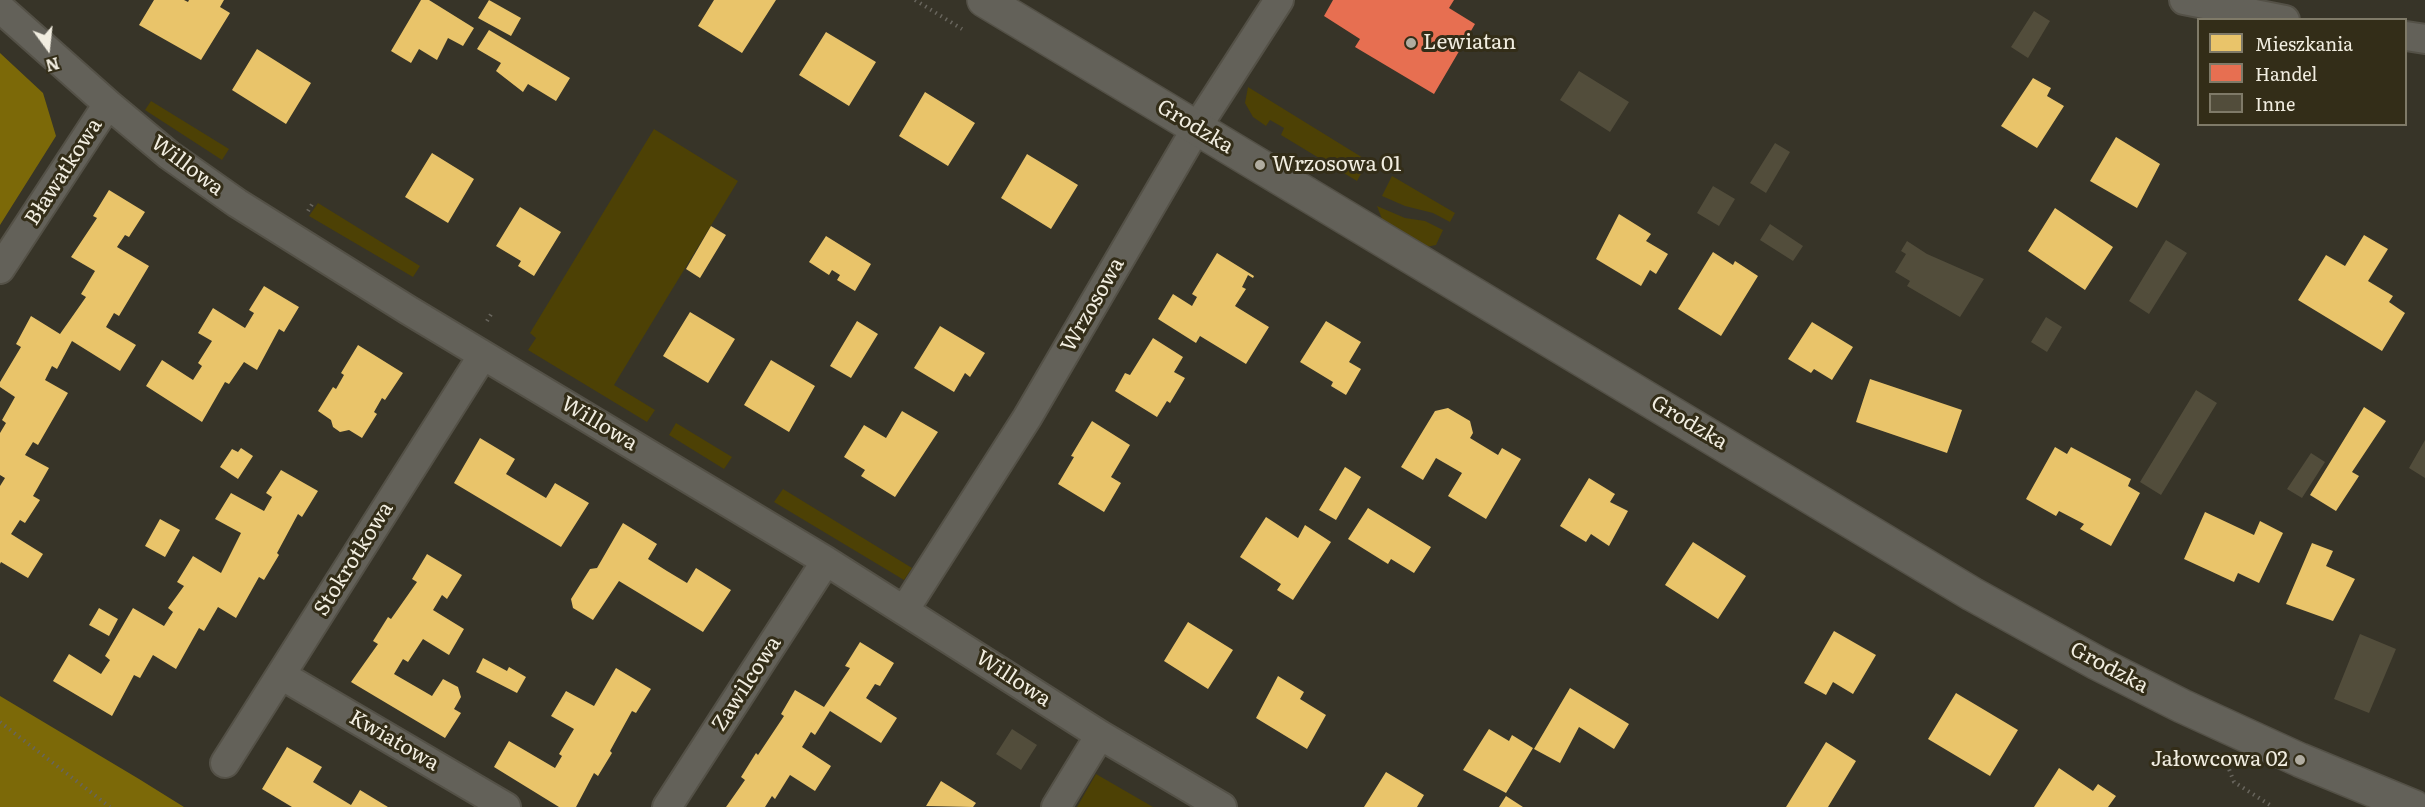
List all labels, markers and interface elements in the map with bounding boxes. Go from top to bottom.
north arrow [18,18,78,78]
legend [2197,18,2407,126]
place label: Lewiatan [1423,30,1516,56]
text: Mieszkania [2255,30,2353,57]
marker: Lewiatan [1404,36,1418,50]
text: N [43,52,62,79]
text: Handel [2255,60,2317,87]
text: Inne [2255,90,2295,117]
street label: Grodzka [1152,94,1238,160]
street label: Bławatkowa [20,114,108,230]
street label: Willowa [146,130,228,202]
place label: Wrzosowa 01 [1272,152,1402,178]
marker: Wrzosowa 01 [1253,158,1267,172]
street label: Wrzosowa [1056,253,1130,357]
street label: Grodzka [1646,390,1732,456]
street label: Willowa [556,391,642,457]
street label: Stokrotkowa [309,497,399,621]
street label: Zawilcowa [707,632,787,736]
street label: Grodzka [2066,637,2152,699]
street label: Willowa [971,645,1055,713]
street label: Kwiatowa [345,705,443,777]
place label: Jałowcowa 02 [2151,747,2288,773]
marker: Jałowcowa 02 [2293,753,2307,767]

